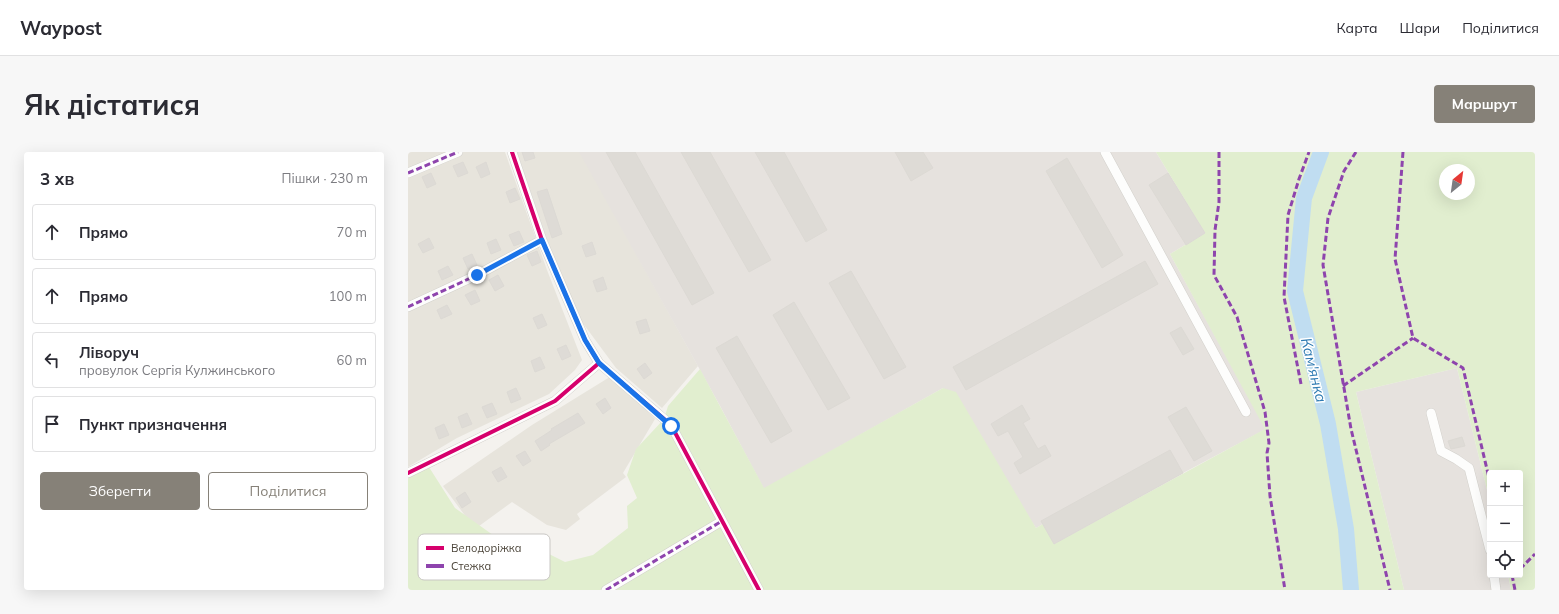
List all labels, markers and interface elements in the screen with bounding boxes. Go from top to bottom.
text: Waypost [20,16,102,40]
text: Карта [1336,19,1378,37]
text: Шари [1400,19,1440,37]
text: Поділитися [1462,19,1539,37]
button: Маршрут [1434,85,1535,123]
text: Як дістатися [24,87,200,122]
north arrow [1439,164,1475,200]
text: 3 хв [40,168,74,189]
text: Пішки · 230 m [281,170,368,186]
icon: ahead [41,221,63,243]
text: Прямо [79,223,128,242]
text: 70 m [337,224,367,240]
route end [468,266,486,284]
icon: ahead [41,285,63,307]
text: Прямо [79,287,128,306]
text: 100 m [329,288,367,304]
water label: Кам'янка [1297,336,1331,404]
text: Ліворуч [79,343,139,362]
icon: left [41,349,63,371]
text: 60 m [337,352,367,368]
text: провулок Сергія Кулжинського [79,362,275,378]
icon: arrive [41,413,63,435]
text: Пункт призначення [79,415,227,434]
route start [662,417,680,435]
map controls [1487,470,1523,578]
button: + [1487,470,1523,506]
button: Зберегти [40,472,200,510]
button: Поділитися [208,472,368,510]
button: − [1487,506,1523,542]
legend [418,534,550,580]
text: Велодоріжка [451,541,521,555]
button: locate [1487,542,1523,578]
text: Стежка [451,559,491,573]

